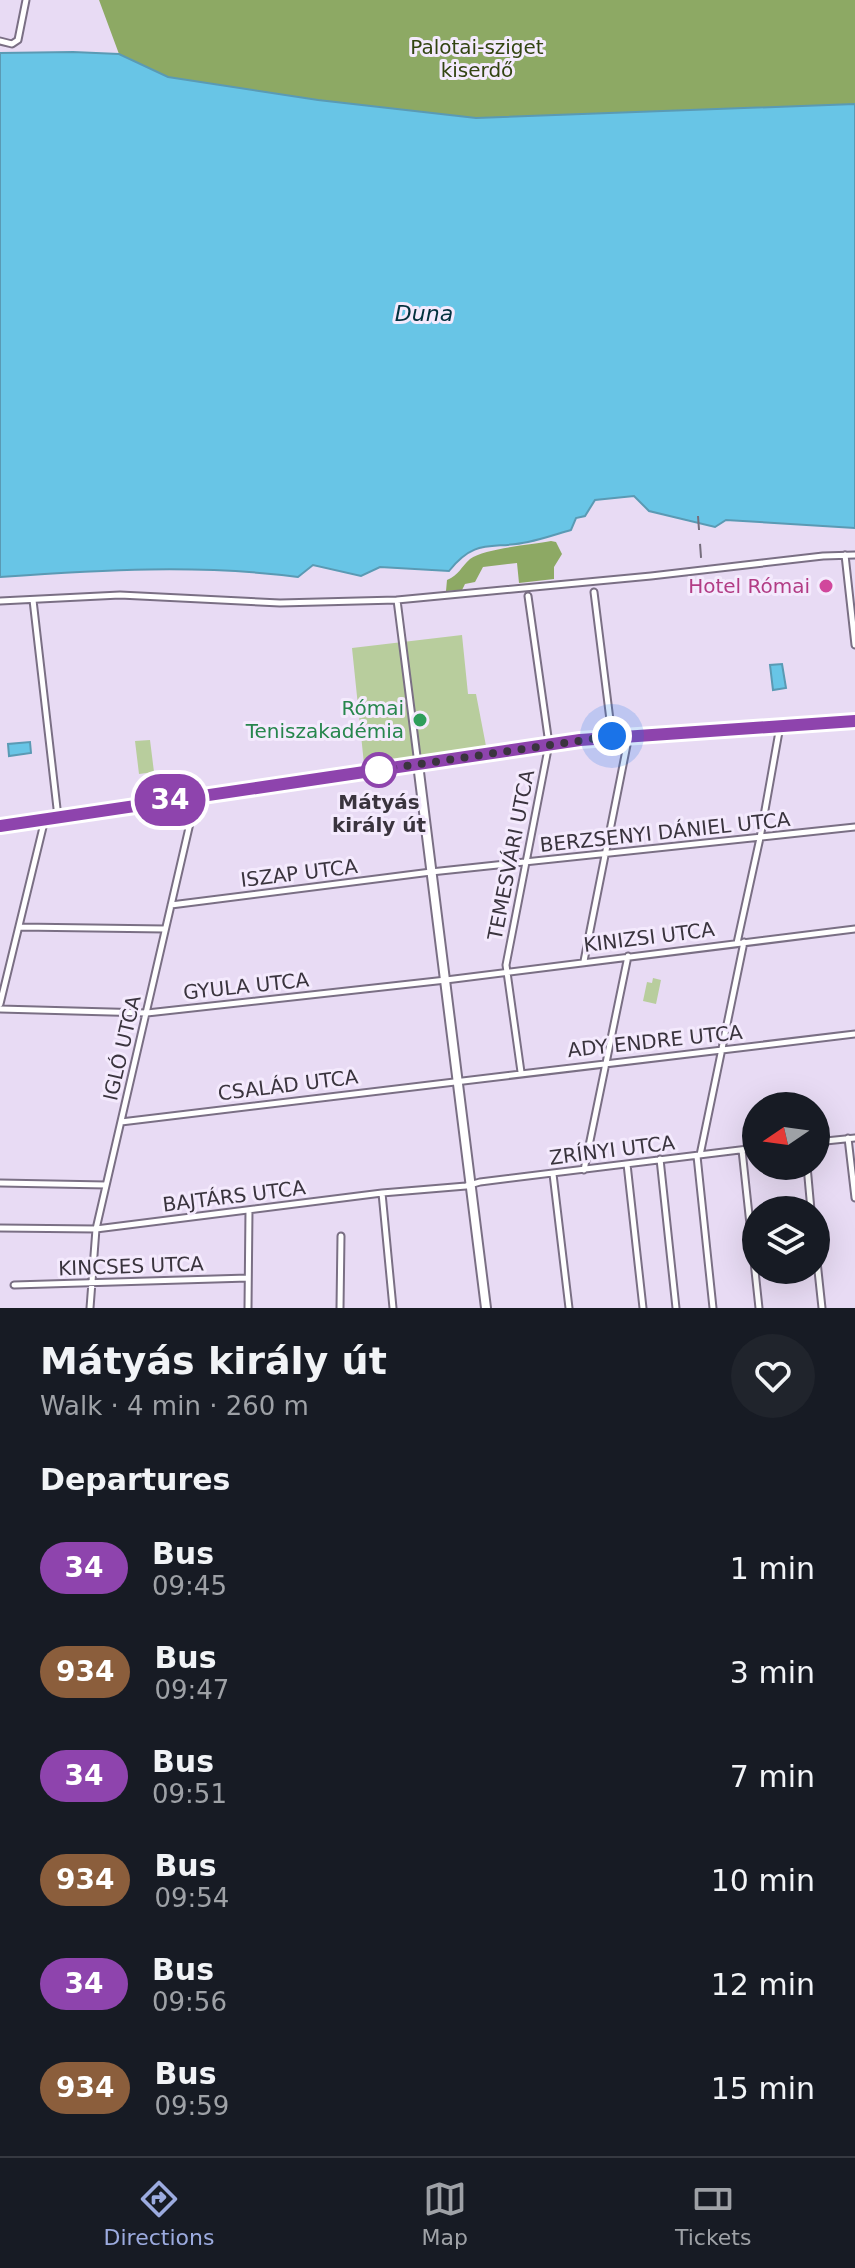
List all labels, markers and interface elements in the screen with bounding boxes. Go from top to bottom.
park label: Palotai-sziget kiserdő [410,35,544,82]
water label: Duna [395,301,453,326]
place label: Hotel Római [688,574,810,598]
marker: Hotel Római [817,577,835,595]
place label: Római Teniszakadémia [245,696,404,743]
marker: Római Teniszakadémia [411,711,429,729]
your location [592,716,632,756]
marker: Mátyás király út [362,753,396,787]
street label: TEMESVÁRI UTCA [483,767,539,943]
line badge: 34 [134,774,206,826]
text: 34 [151,783,189,816]
place label: Mátyás király út [332,790,427,837]
street label: BERZSENYI DÁNIEL UTCA [539,807,792,857]
street label: ISZAP UTCA [239,854,359,892]
street label: KINIZSI UTCA [582,917,716,957]
street label: GYULA UTCA [182,967,310,1005]
street label: IGLÓ UTCA [98,993,146,1103]
street label: ADY ENDRE UTCA [566,1020,744,1062]
street label: CSALÁD UTCA [217,1064,360,1106]
north arrow [742,1092,830,1180]
map controls [742,1092,830,1284]
street label: ZRÍNYI UTCA [548,1130,676,1170]
street label: BAJTÁRS UTCA [161,1175,307,1217]
button: layers [742,1196,830,1284]
street label: KINCSES UTCA [58,1251,205,1281]
button: heart [731,1334,815,1418]
text: Mátyás király út [40,1339,387,1383]
text: Walk · 4 min · 260 m [40,1391,309,1421]
text: Departures [40,1462,230,1497]
text: Bus [152,1536,214,1571]
text: 34 [65,1551,103,1584]
text: 1 min [730,1551,815,1586]
text: 09:45 [152,1571,227,1601]
text: Bus [154,1640,217,1675]
text: 934 [56,1655,114,1688]
text: 3 min [730,1655,815,1690]
text: 09:47 [154,1675,229,1705]
text: Bus [152,1744,214,1779]
text: 34 [65,1759,103,1792]
text: 7 min [730,1759,815,1794]
text: 09:51 [152,1779,227,1809]
text: Bus [154,1848,217,1883]
text: 934 [56,1863,114,1896]
text: 10 min [711,1863,815,1898]
text: 09:54 [154,1883,229,1913]
text: Bus [152,1952,214,1987]
text: 34 [65,1967,103,2000]
text: 12 min [711,1967,815,2002]
text: 09:56 [152,1987,227,2017]
text: Bus [154,2056,217,2091]
text: 934 [56,2071,114,2104]
text: 15 min [711,2071,815,2106]
text: 09:59 [154,2091,229,2121]
tab: Directions [104,2177,214,2250]
tab: Map [421,2177,468,2250]
tab: Tickets [675,2177,751,2250]

